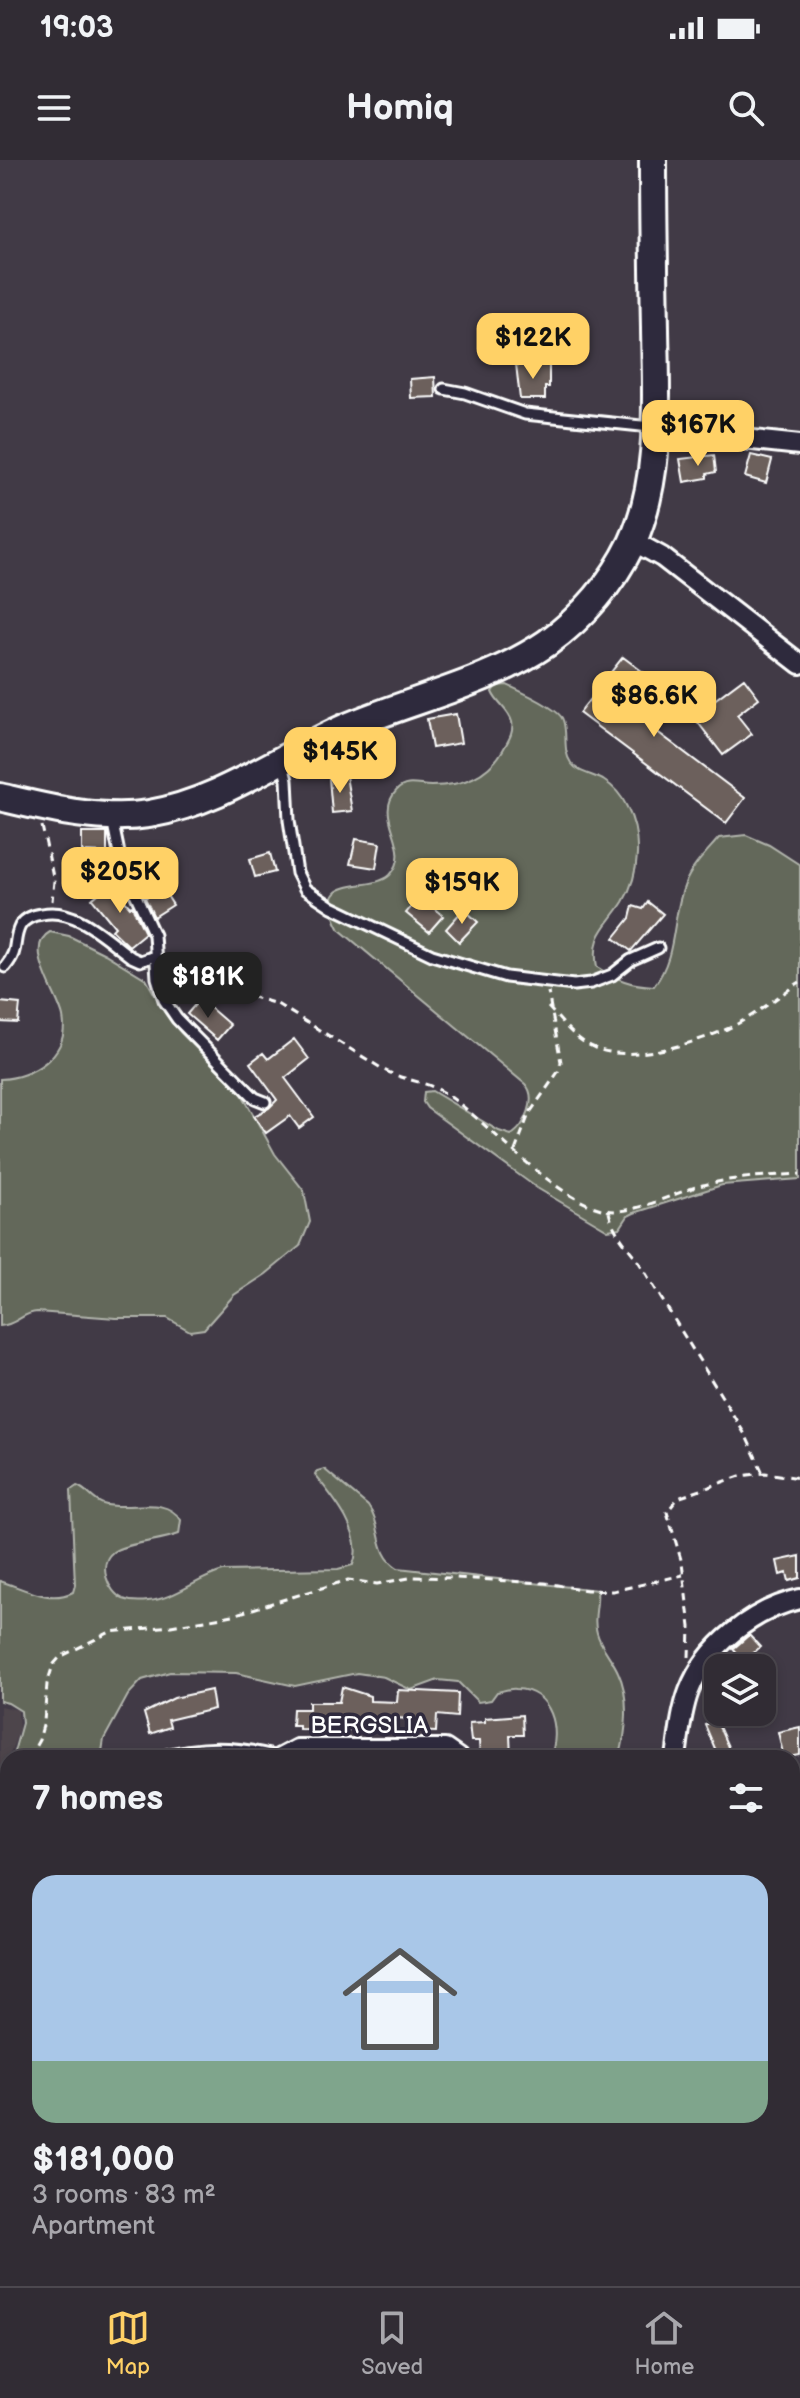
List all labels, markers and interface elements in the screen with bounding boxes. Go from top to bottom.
text: 19:03 [40,10,114,46]
icon: menu [32,86,76,130]
icon: search [724,86,768,130]
text: Homiq [346,87,454,130]
pin: $122K [477,313,589,381]
text: $122K [495,323,571,354]
pin: $167K [642,400,754,468]
text: $167K [660,410,736,441]
pin: $86.6K [589,671,719,739]
text: $86.6K [610,681,698,712]
pin: $145K [284,727,396,795]
text: $145K [302,737,378,768]
pin: $205K [64,847,176,915]
text: $205K [79,857,161,888]
pin: $159K [406,858,518,926]
text: $159K [424,868,500,899]
pin: $181K [152,952,264,1020]
text: $181K [172,962,244,993]
map controls [704,1654,776,1726]
button: layers [704,1654,776,1726]
street label: BERGSLIA [310,1711,428,1740]
icon: filters [724,1776,768,1820]
text: 7 homes [32,1778,163,1819]
icon: home [328,1927,472,2071]
text: $181,000 [32,2139,175,2180]
text: 3 rooms · 83 m² [32,2180,216,2211]
text: Apartment [32,2211,155,2242]
tab: Map [106,2306,150,2381]
tab: Saved [361,2306,423,2381]
tab: Home [634,2306,694,2381]

